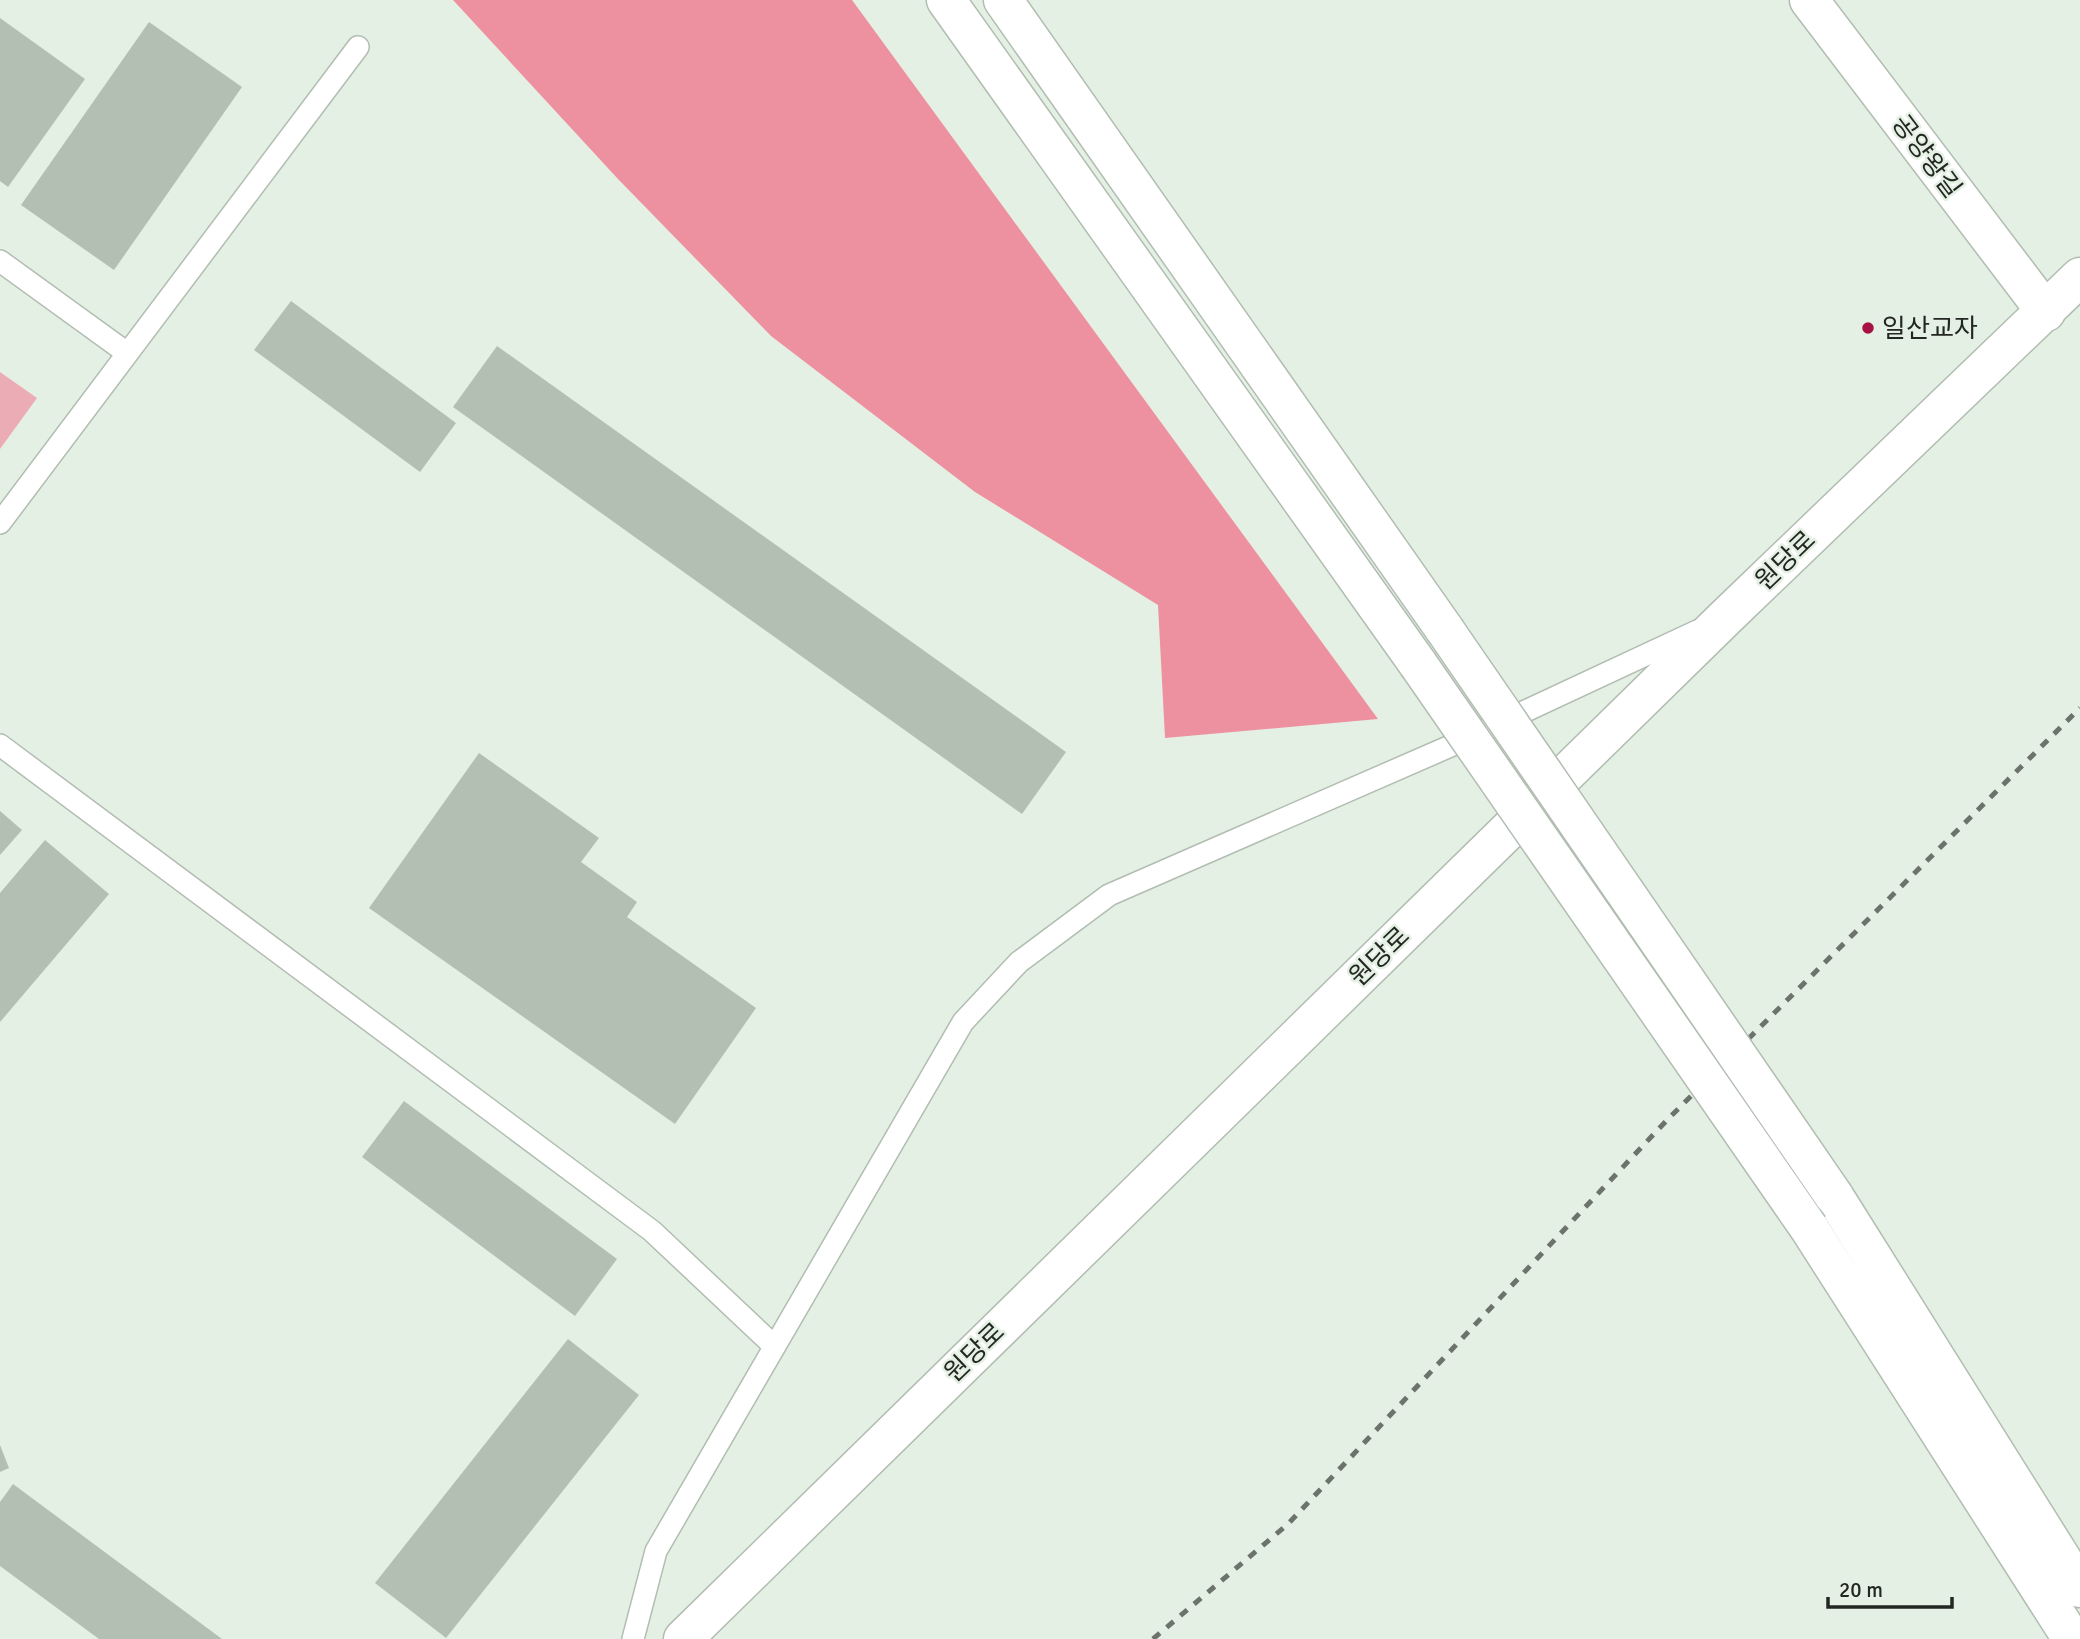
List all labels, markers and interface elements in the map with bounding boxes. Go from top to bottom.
street label: 공양왕길 [1885,109,1968,204]
place label: 일산교자 [1882,313,1978,345]
marker: 일산교자 [1860,320,1876,336]
street label: 원당로 [1749,524,1823,597]
street label: 원당로 [1343,920,1417,993]
street label: 원당로 [938,1316,1012,1389]
scale bar [1828,1566,1952,1610]
text: 20 m [1839,1577,1883,1603]

